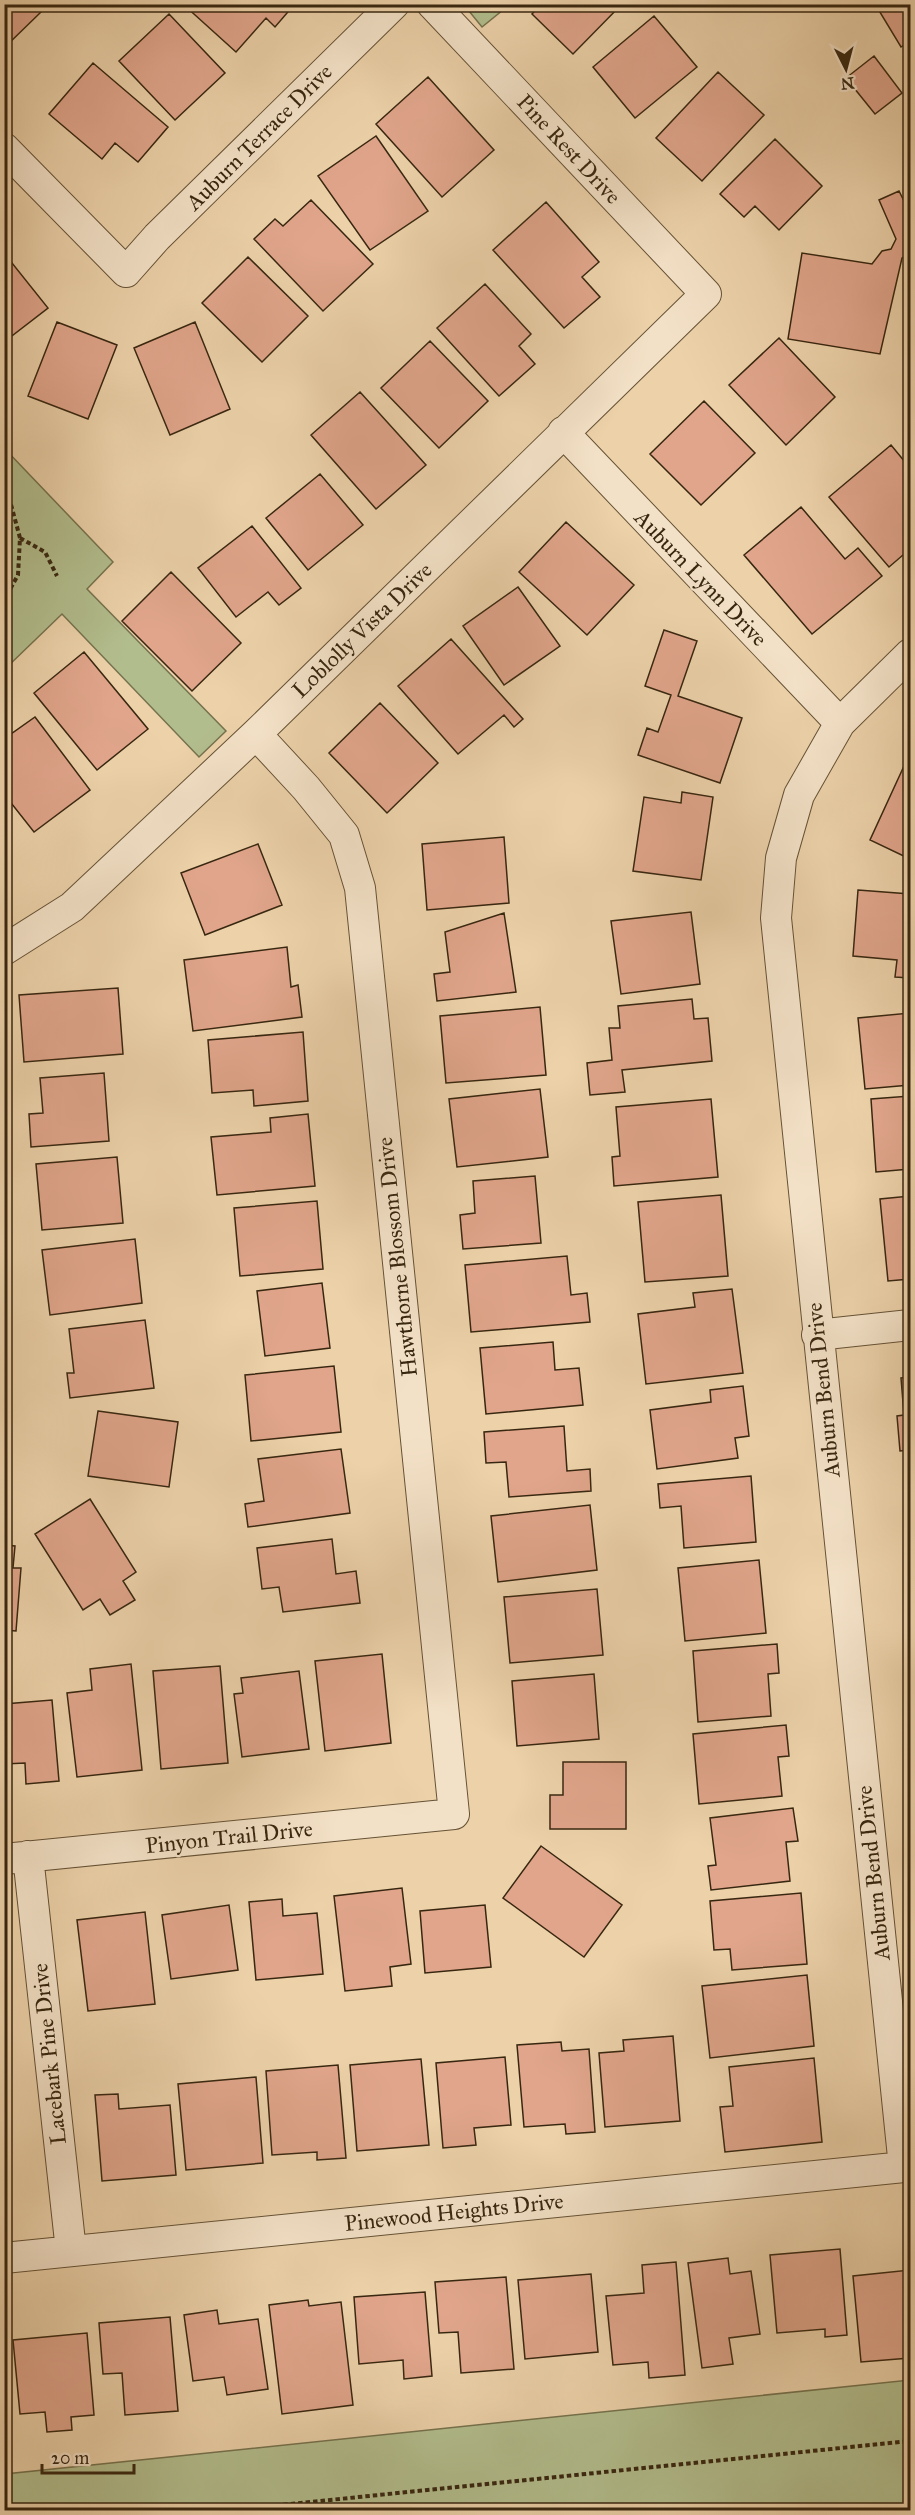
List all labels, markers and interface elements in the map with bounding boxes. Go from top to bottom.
north arrow [816,39,876,99]
street label: Auburn Terrace Drive [180,58,338,216]
text: N [839,73,855,94]
street label: Pine Rest Drive [511,88,627,210]
street label: Auburn Lynn Drive [628,503,773,652]
street label: Loblolly Vista Drive [287,556,437,704]
street label: Hawthorne Blossom Drive [371,1136,423,1378]
street label: Auburn Bend Drive [800,1301,846,1480]
street label: Auburn Bend Drive [850,1784,896,1963]
street label: Pinyon Trail Drive [144,1815,314,1859]
street label: Lacebark Pine Drive [26,1962,72,2146]
street label: Pinewood Heights Drive [343,2187,565,2237]
scale bar [42,2437,134,2475]
text: 20 m [51,2447,89,2469]

